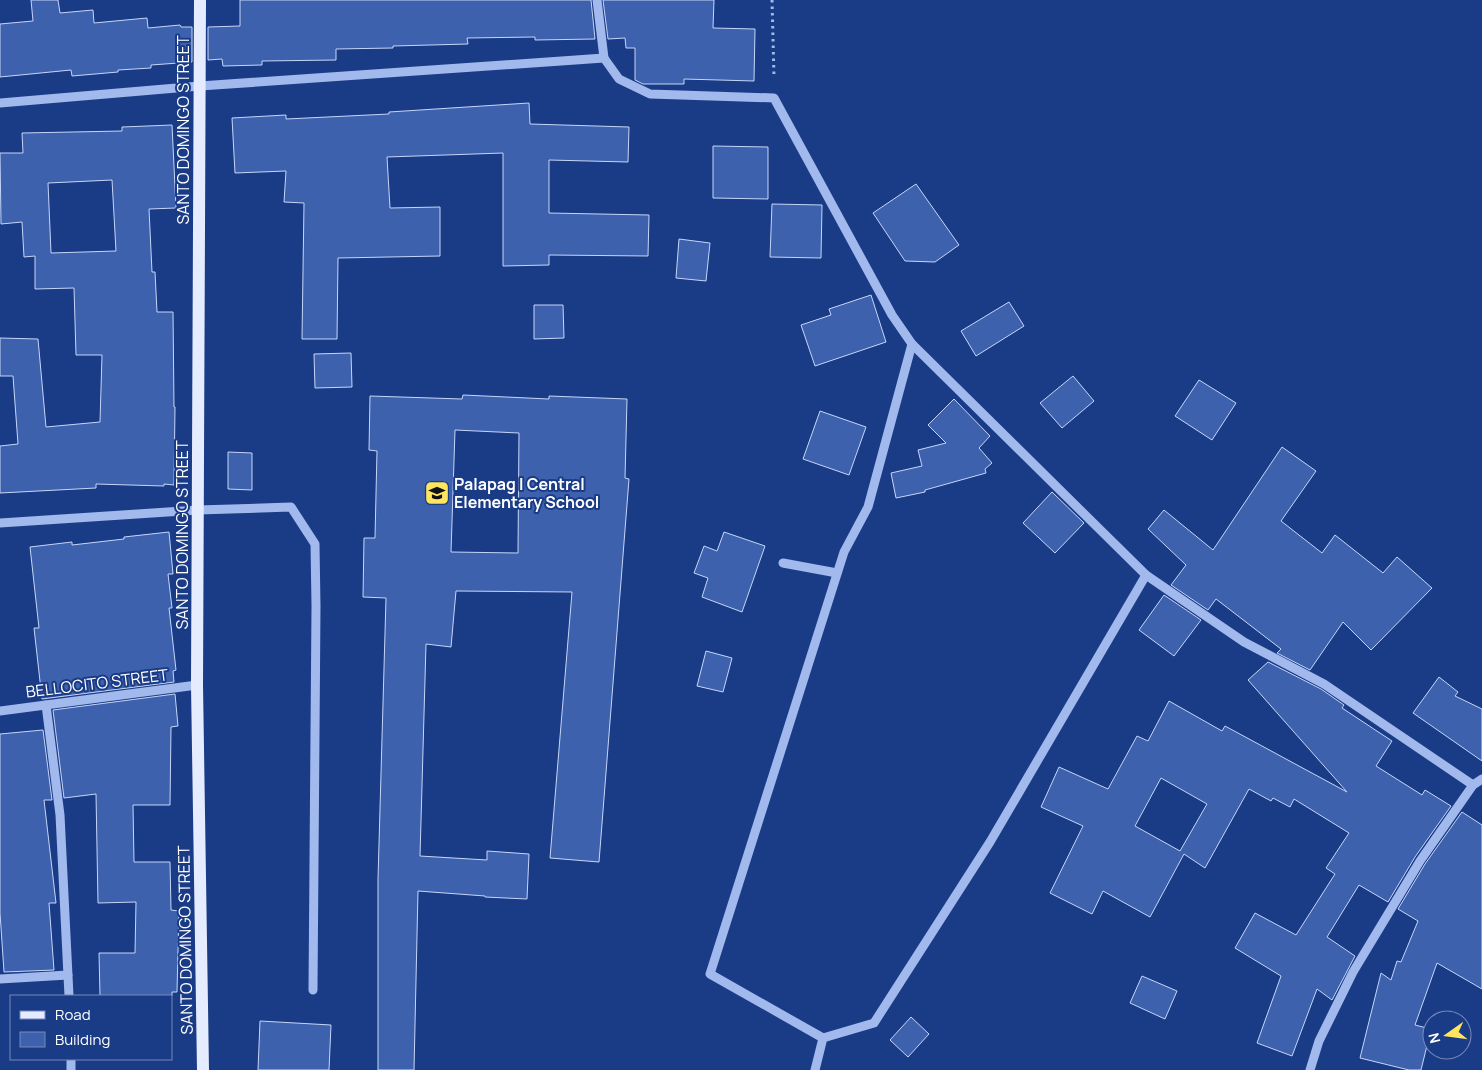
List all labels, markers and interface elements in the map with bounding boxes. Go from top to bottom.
street label: SANTO DOMINGO STREET [172,35,194,225]
street label: SANTO DOMINGO STREET [171,440,193,630]
place label: Palapag I Central Elementary School [454,473,599,513]
school or university icon: Palapag I Central Elementary School [424,480,450,506]
street label: BELLOCITO STREET [25,663,170,703]
street label: SANTO DOMINGO STREET [172,845,198,1035]
legend [10,995,172,1060]
text: Road [55,1004,91,1025]
north arrow [1422,1010,1472,1060]
text: Building [55,1029,110,1050]
text: N [1423,1031,1444,1045]

